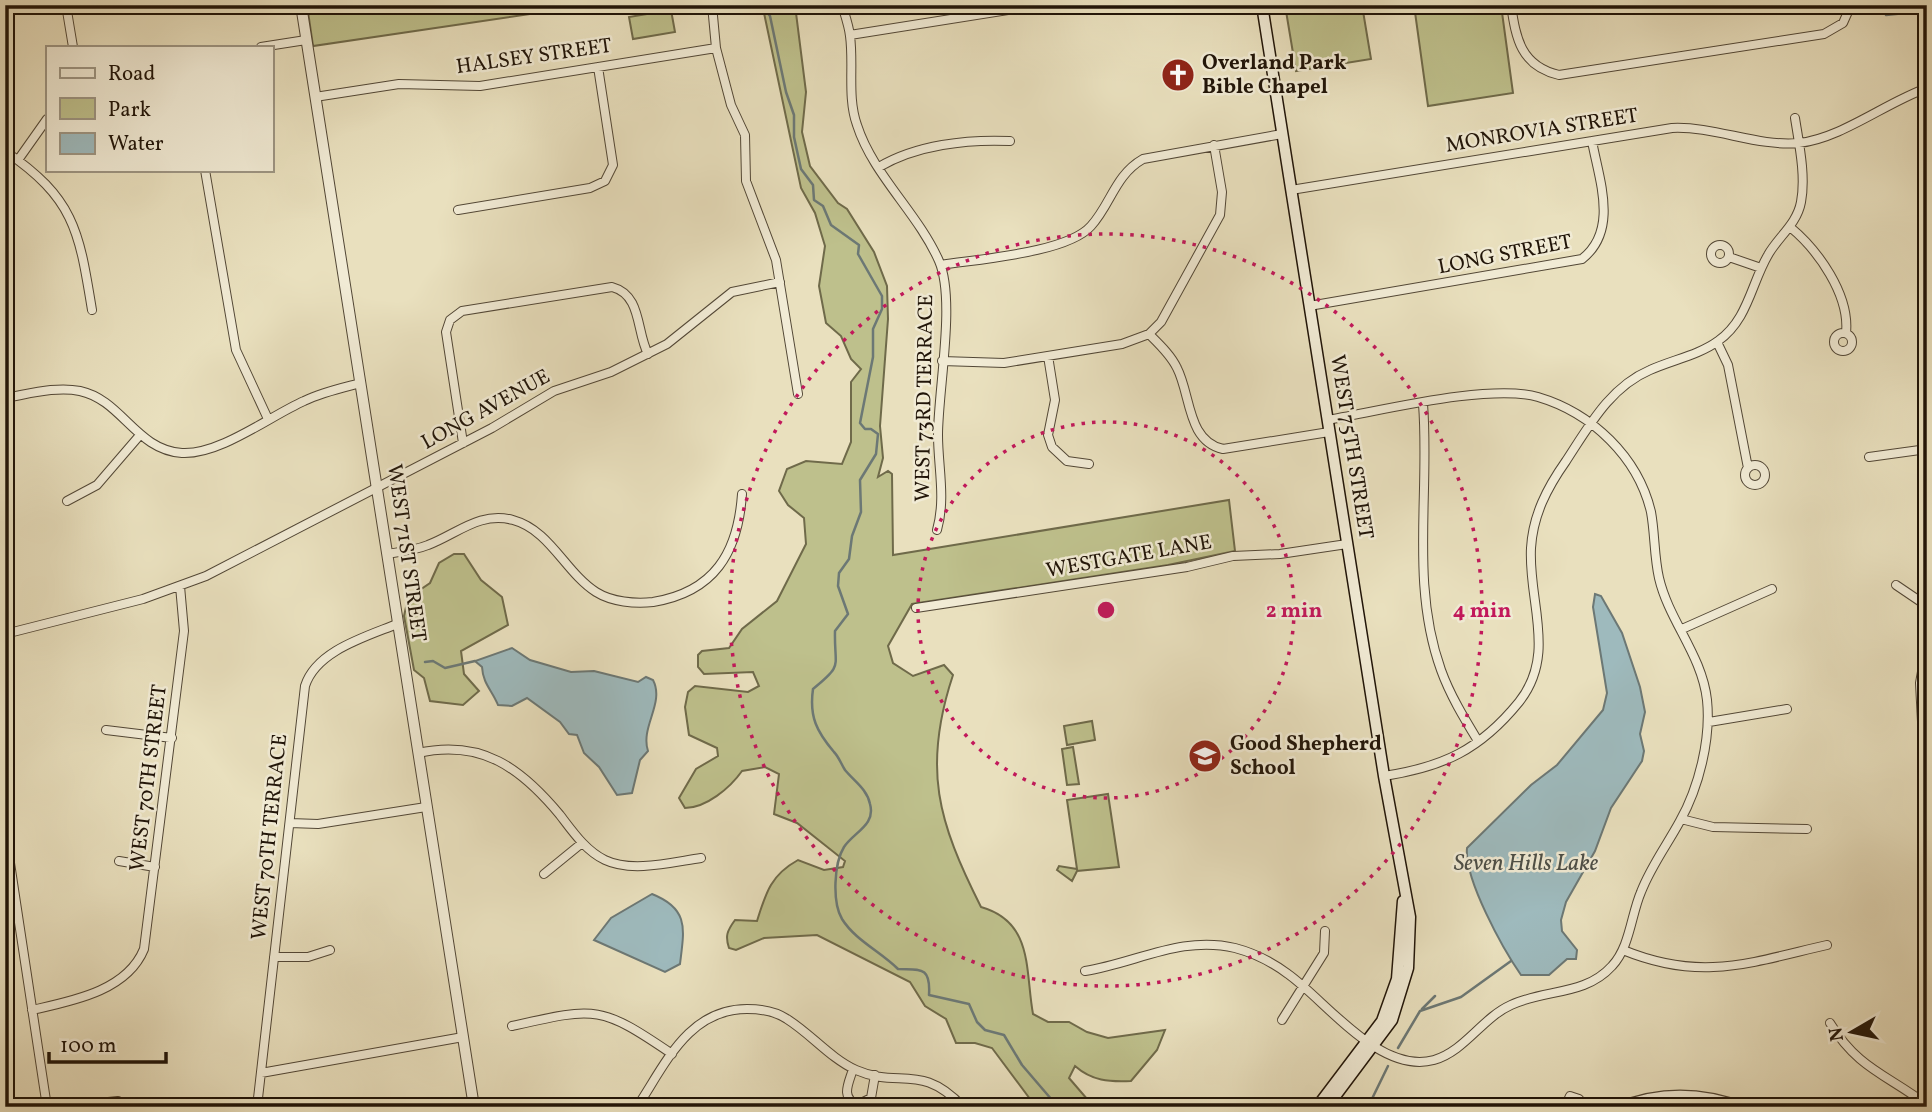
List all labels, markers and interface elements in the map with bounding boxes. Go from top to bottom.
street label: HALSEY STREET [454,32,614,82]
legend [46,46,273,172]
place label: Overland Park Bible Chapel [1202,49,1347,102]
church icon: Overland Park Bible Chapel [1159,56,1197,94]
text: Road [108,60,155,89]
text: Park [108,96,151,125]
street label: MONROVIA STREET [1444,101,1640,161]
text: Water [108,130,164,159]
street label: LONG STREET [1435,228,1575,282]
street label: WEST 73RD TERRACE [909,294,941,502]
street label: WEST 75TH STREET [1322,353,1380,541]
street label: LONG AVENUE [416,363,556,457]
street label: WEST 71ST STREET [379,462,433,644]
street label: WESTGATE LANE [1044,528,1214,586]
text: 2 min [1266,597,1322,626]
text: 4 min [1453,597,1511,626]
centre of rings [1094,598,1118,622]
street label: WEST 70TH STREET [123,683,175,873]
place label: Good Shepherd School [1230,730,1382,783]
street label: WEST 70TH TERRACE [245,732,295,942]
school or university icon: Good Shepherd School [1186,737,1224,775]
water label: Seven Hills Lake [1454,848,1599,880]
north arrow [1816,996,1886,1066]
scale bar [49,1021,166,1065]
text: N [1823,1025,1851,1043]
text: 100 m [60,1032,117,1061]

